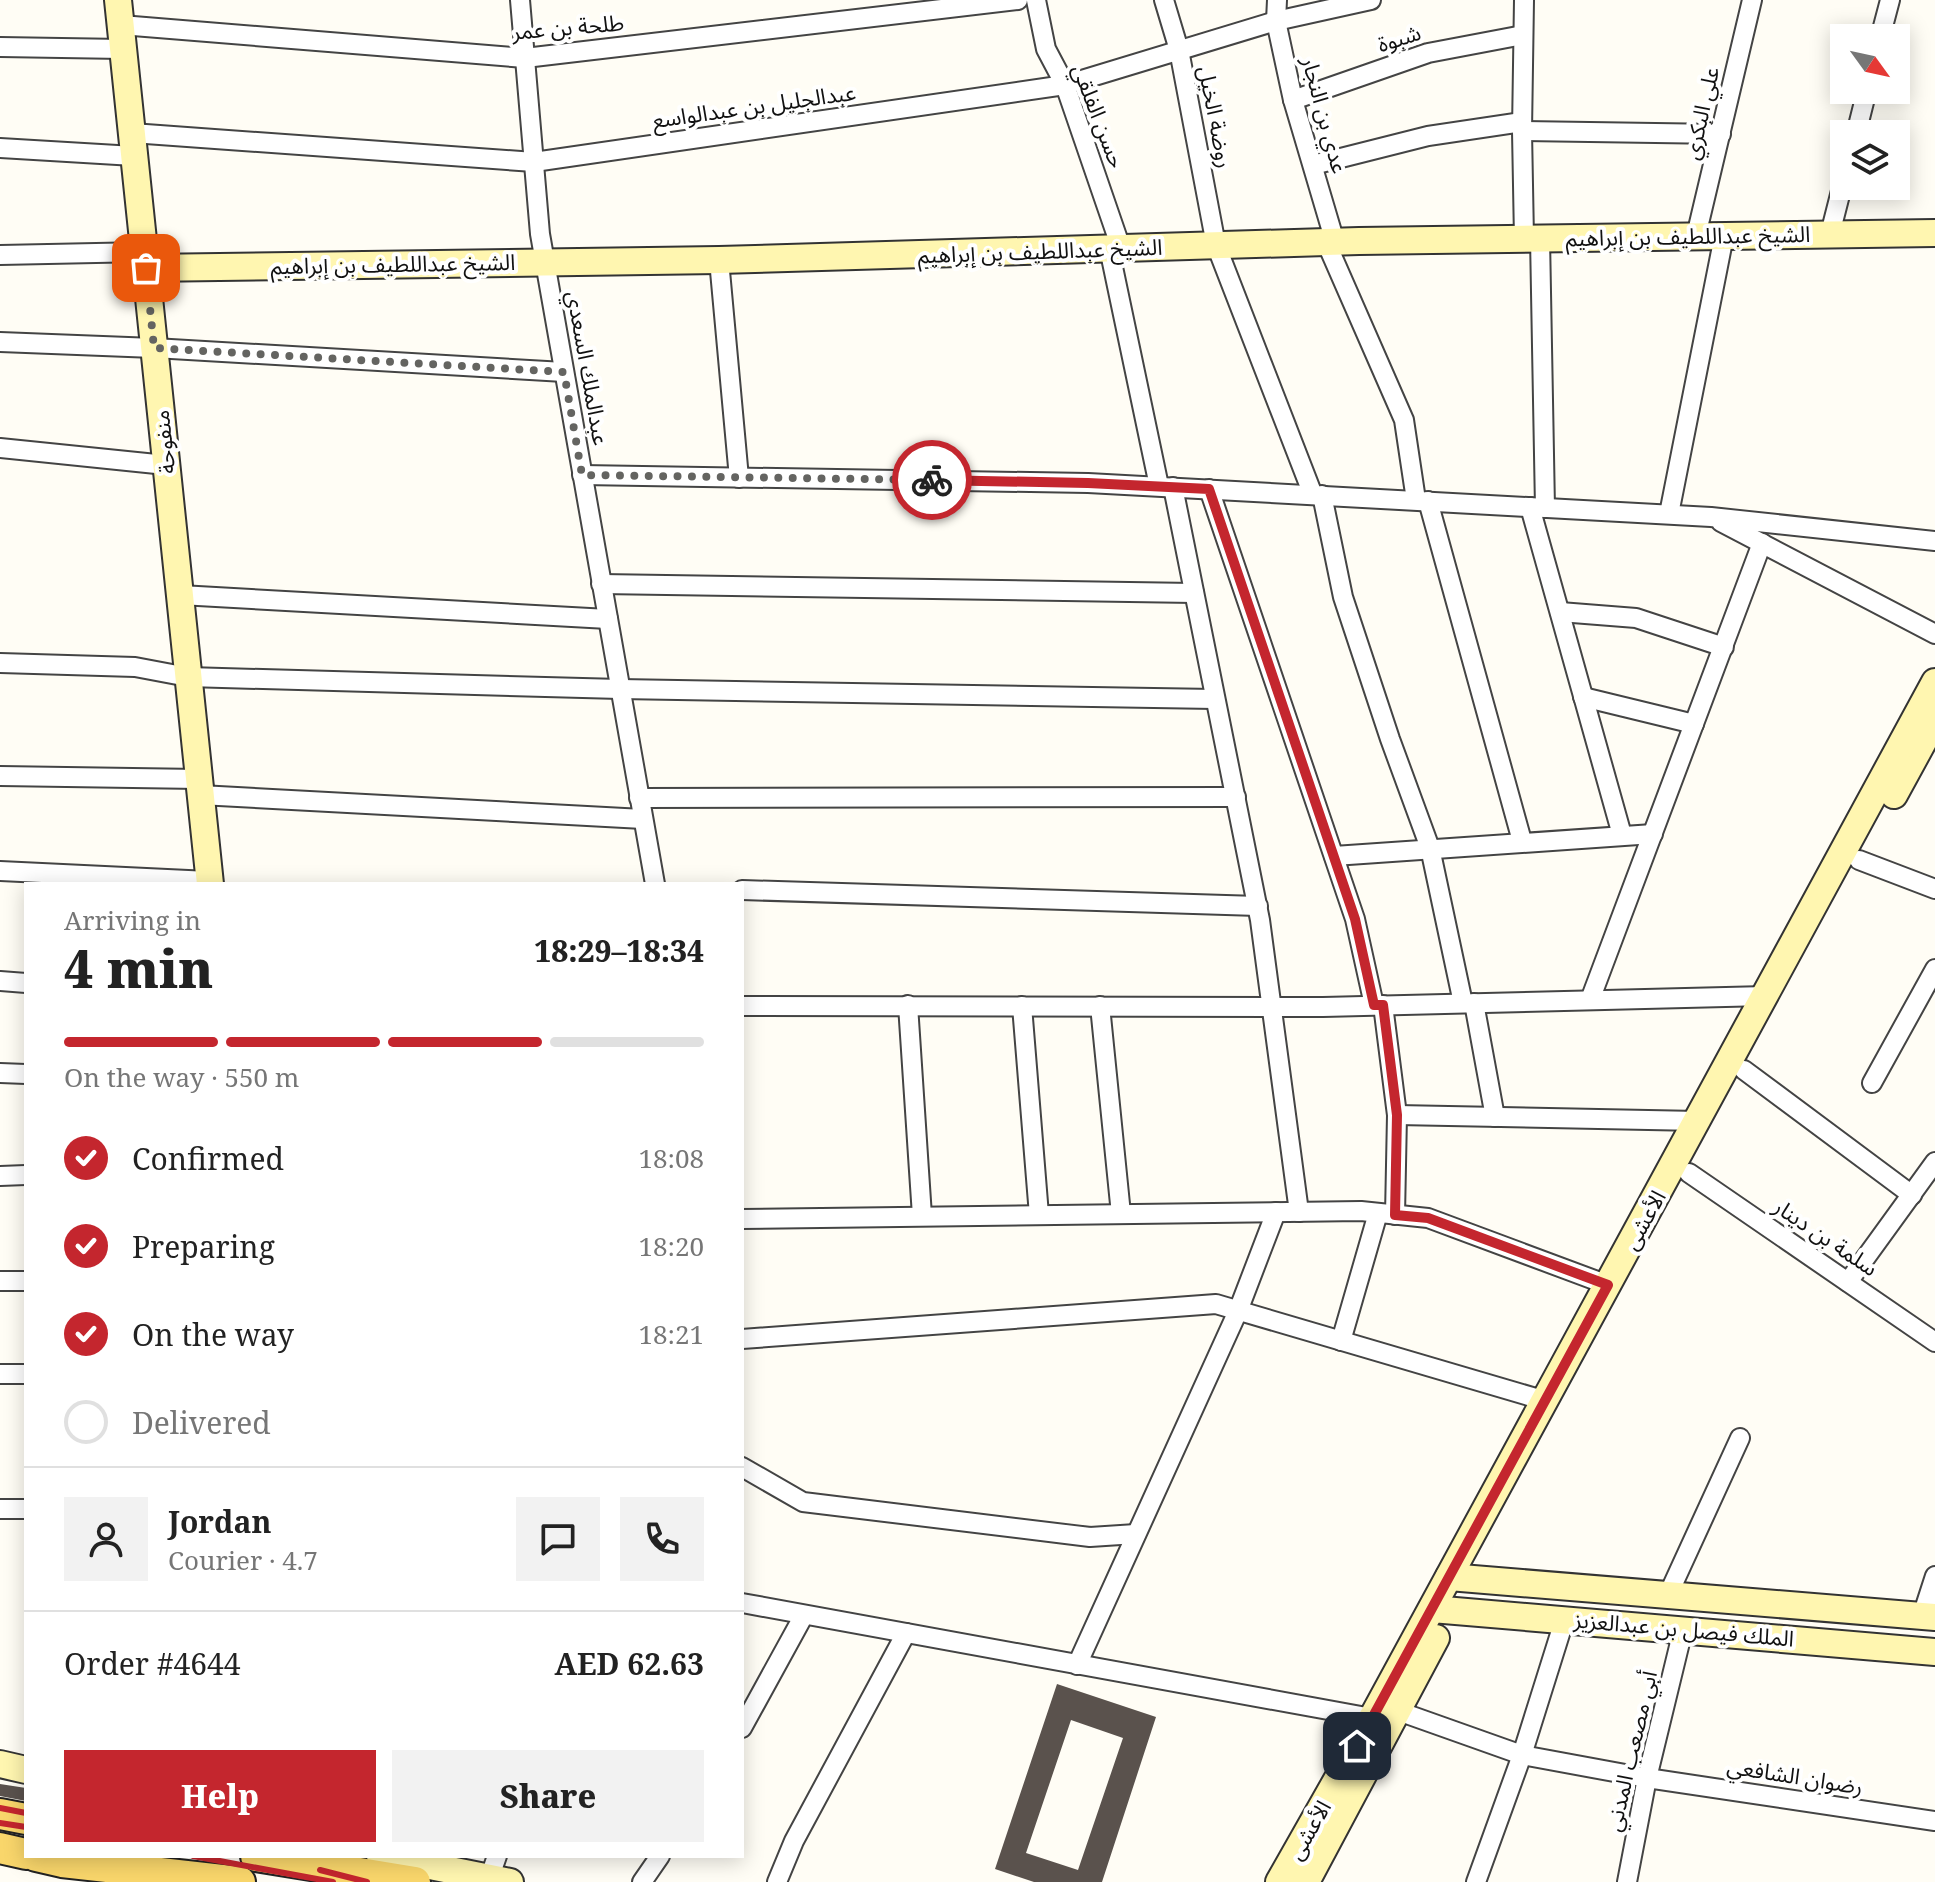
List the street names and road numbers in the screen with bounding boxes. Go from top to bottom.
street label: طلحة بن عمر [510,6,625,46]
street label: شبوة [1373,16,1424,58]
street label: عدي بن النجار [1293,52,1356,177]
street label: حسن الفلقي [1064,59,1133,173]
street label: روضة الخيل [1192,63,1242,170]
street label: علي البكري [1675,63,1728,163]
street label: عبدالجليل بن عبدالواسع [650,76,858,137]
street label: الشيخ عبداللطيف بن إبراهيم [1565,218,1811,255]
street label: الشيخ عبداللطيف بن إبراهيم [917,231,1163,272]
street label: الشيخ عبداللطيف بن إبراهيم [270,246,516,283]
street label: عبدالملك السعدي [558,288,617,448]
street label: منفوحة [145,409,181,476]
street label: الأعشى [1614,1184,1672,1255]
street label: سلمة بن دينار [1768,1190,1885,1282]
street label: الملك فيصل بن عبدالعزيز [1572,1603,1795,1653]
street label: أبي مصعب المدني [1597,1667,1666,1835]
street label: رضوان الشافعي [1725,1749,1865,1804]
street label: الأعشى [1279,1794,1337,1865]

